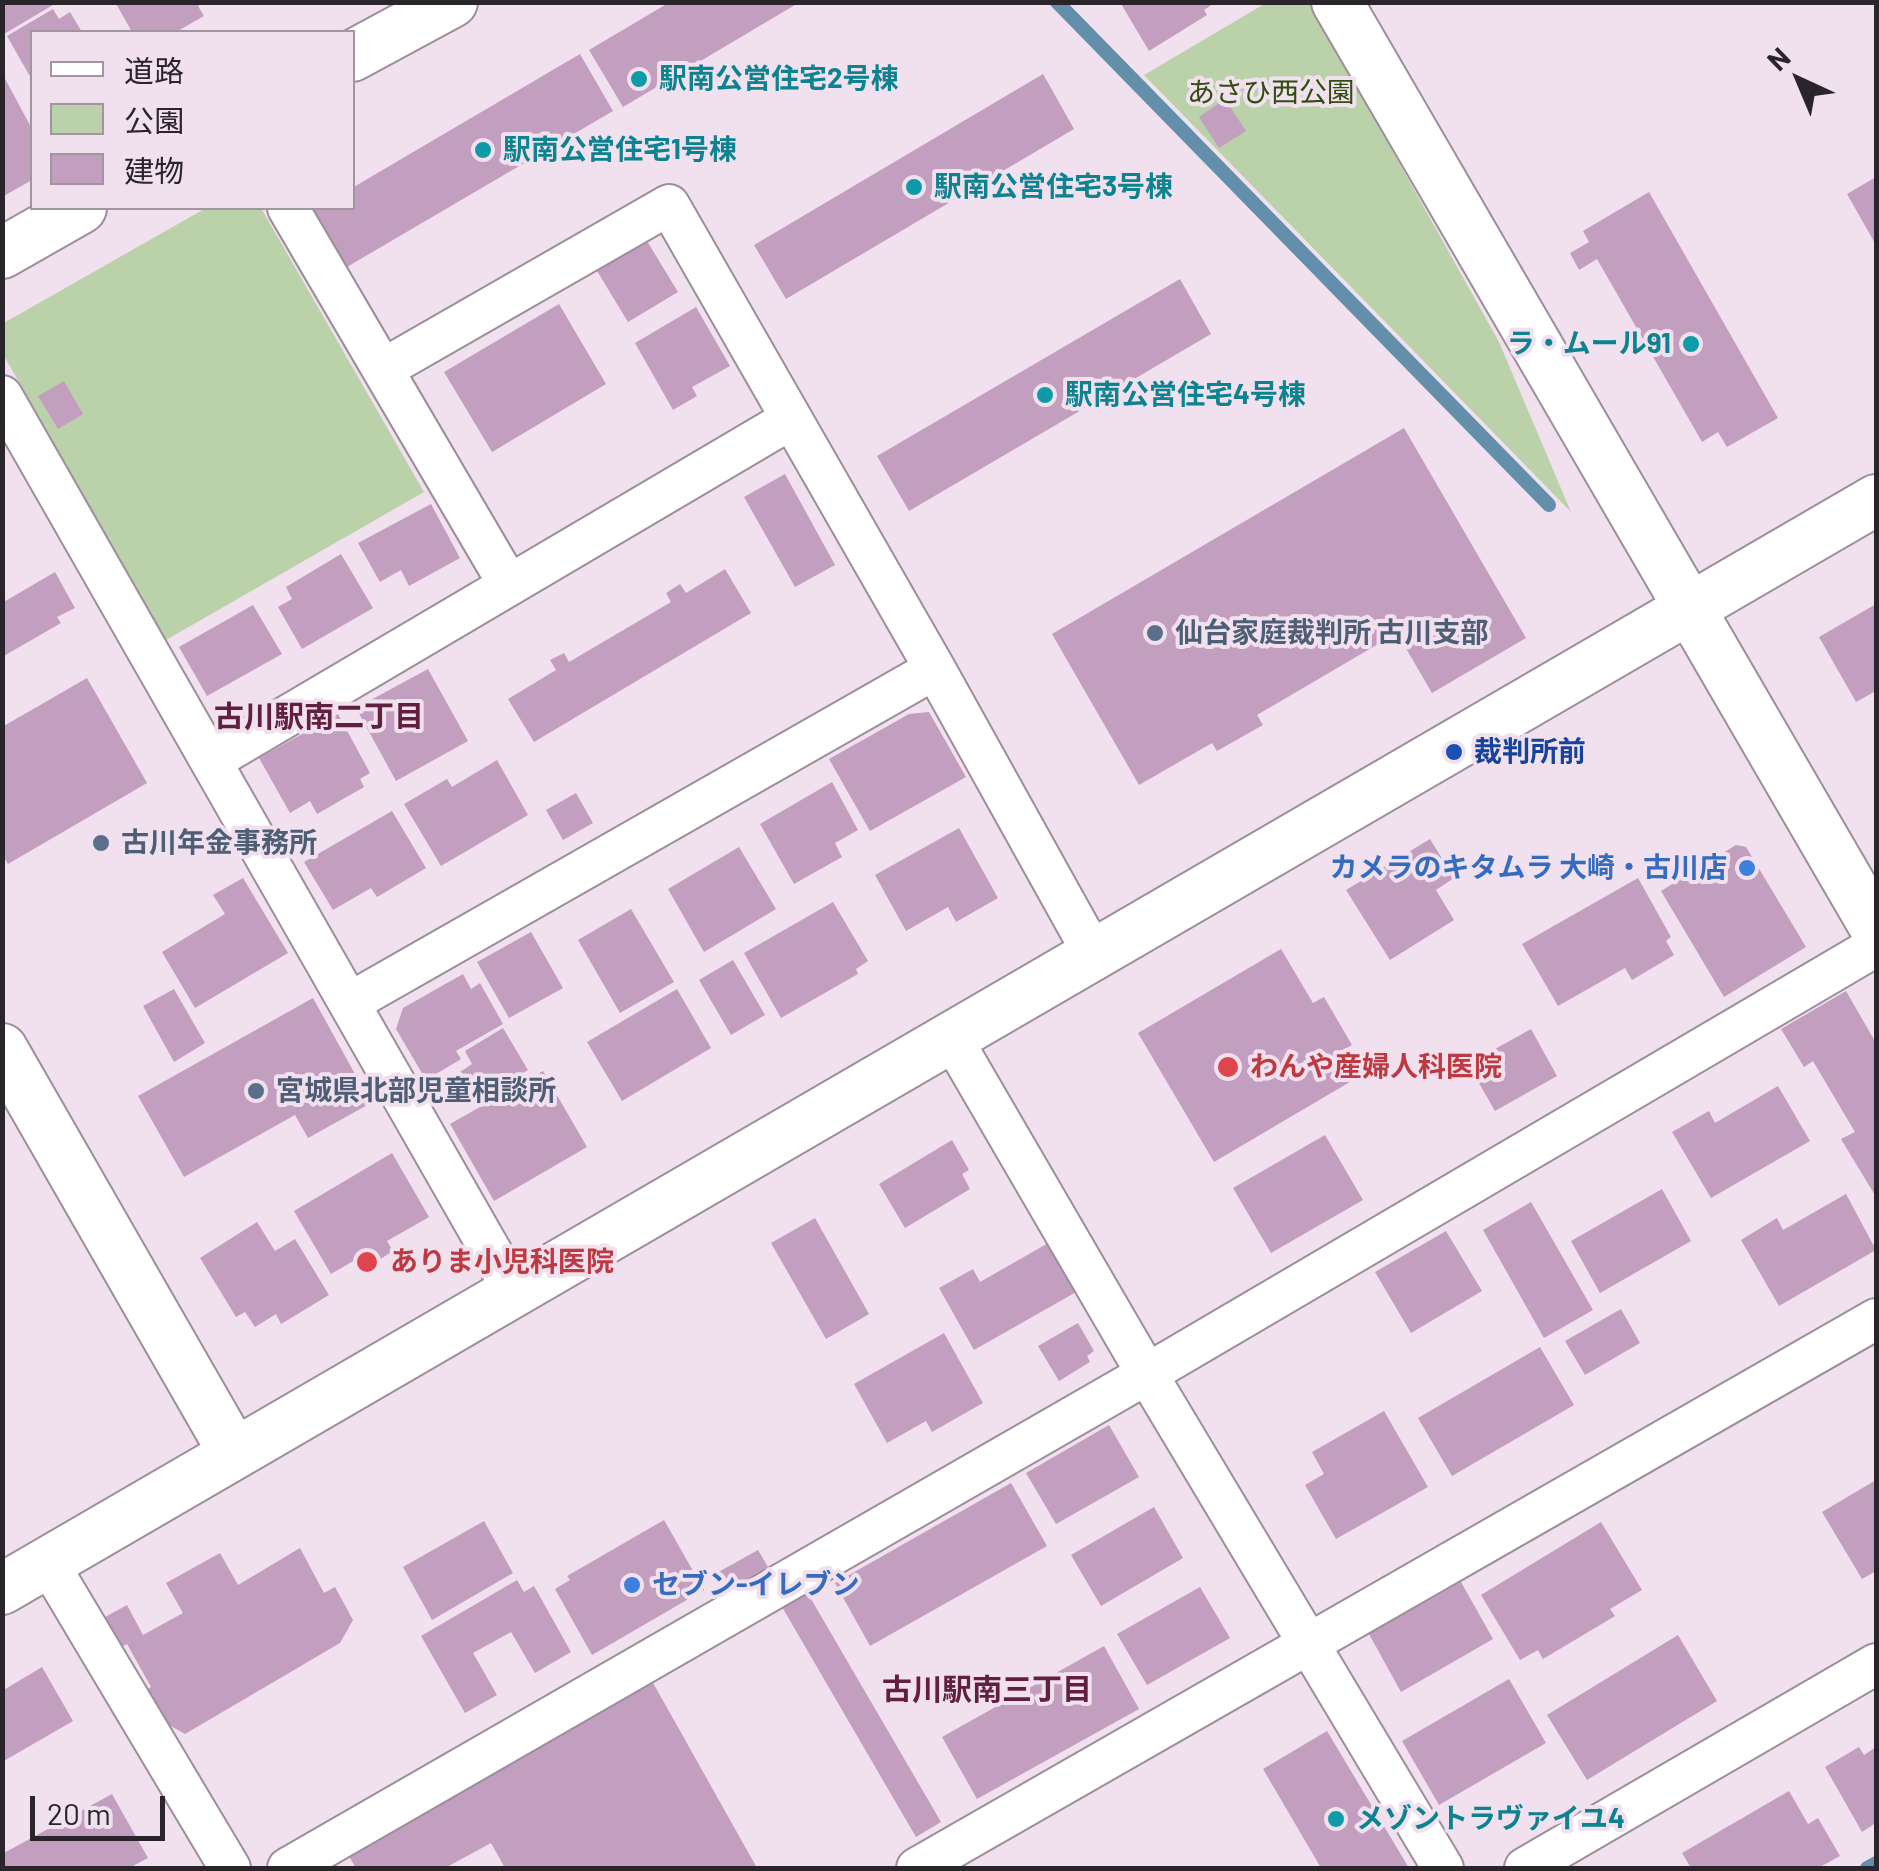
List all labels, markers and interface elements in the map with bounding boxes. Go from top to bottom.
legend [30,30,355,210]
north arrow [1749,30,1849,130]
text: N [1760,40,1797,77]
text: 道路 [124,52,184,88]
place label: 駅南公営住宅2号棟 [659,62,899,96]
marker: 駅南公営住宅2号棟 [628,68,650,90]
park label: あさひ西公園 [1187,76,1355,110]
text: 公園 [124,102,184,138]
place label: 駅南公営住宅1号棟 [503,133,737,167]
marker: 駅南公営住宅1号棟 [472,139,494,161]
text: 建物 [124,152,184,188]
place label: 駅南公営住宅3号棟 [934,170,1173,204]
marker: 駅南公営住宅3号棟 [903,176,925,198]
place label: ラ・ムール91 [1507,327,1671,361]
marker: ラ・ムール91 [1680,333,1702,355]
place label: 駅南公営住宅4号棟 [1065,378,1306,412]
marker: 駅南公営住宅4号棟 [1034,384,1056,406]
place label: 仙台家庭裁判所 古川支部 [1175,616,1489,650]
marker: 仙台家庭裁判所 古川支部 [1144,622,1166,644]
district label: 古川駅南二丁目 [214,699,424,735]
place label: 裁判所前 [1474,735,1586,769]
marker: 裁判所前 [1443,741,1465,763]
place label: 古川年金事務所 [121,826,317,860]
marker: 古川年金事務所 [90,832,112,854]
place label: カメラのキタムラ 大崎・古川店 [1329,851,1727,885]
marker: カメラのキタムラ 大崎・古川店 [1736,857,1758,879]
place label: わんや産婦人科医院 [1250,1050,1502,1084]
marker: わんや産婦人科医院 [1215,1054,1241,1080]
place label: 宮城県北部児童相談所 [276,1074,556,1108]
marker: 宮城県北部児童相談所 [245,1080,267,1102]
place label: ありま小児科医院 [390,1245,614,1279]
marker: ありま小児科医院 [354,1249,380,1275]
place label: セブン-イレブン [652,1568,859,1602]
marker: セブン-イレブン [621,1574,643,1596]
district label: 古川駅南三丁目 [882,1672,1092,1708]
scale bar [35,1776,170,1838]
text: 20 m [47,1795,111,1831]
place label: メゾントラヴァイユ4 [1356,1802,1625,1836]
marker: メゾントラヴァイユ4 [1325,1808,1347,1830]

